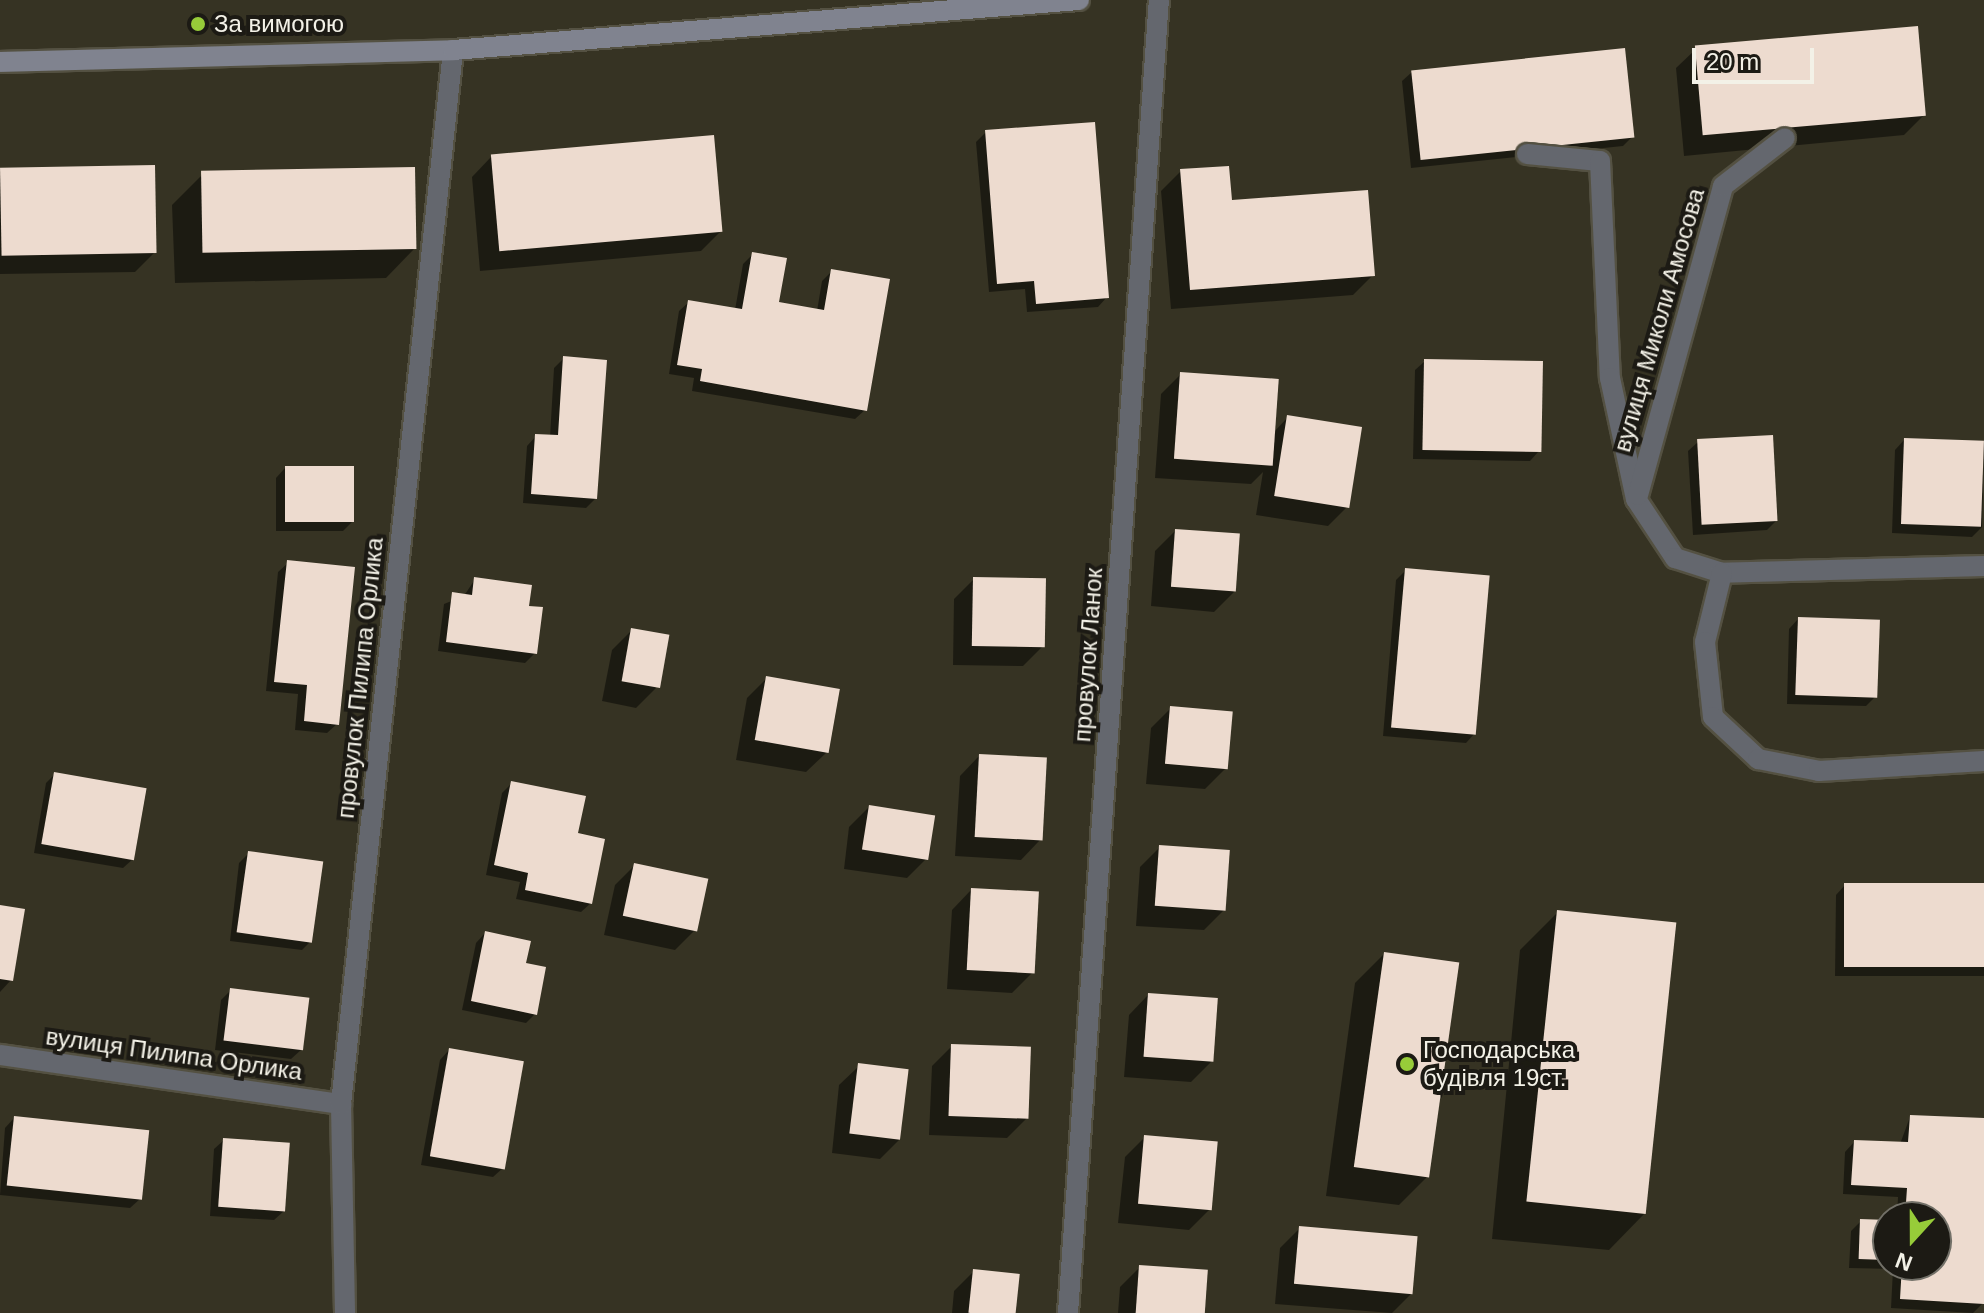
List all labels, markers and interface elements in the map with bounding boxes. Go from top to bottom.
place label: За вимогою [214,10,344,38]
marker: За вимогою [189,15,207,33]
scale bar [1696,32,1818,82]
text: 20 m [1706,48,1759,75]
street label: вулиця Миколи Амосова [1608,185,1710,455]
street label: провулок Пилипа Орлика [331,536,389,820]
street label: провулок Ланок [1068,567,1108,743]
street label: вулиця Пилипа Орлика [44,1022,304,1086]
place label: Господарська будівля 19ст. [1423,1036,1575,1092]
marker: Господарська будівля 19ст. [1398,1055,1416,1073]
north arrow [1872,1201,1952,1281]
text: N [1892,1247,1916,1277]

